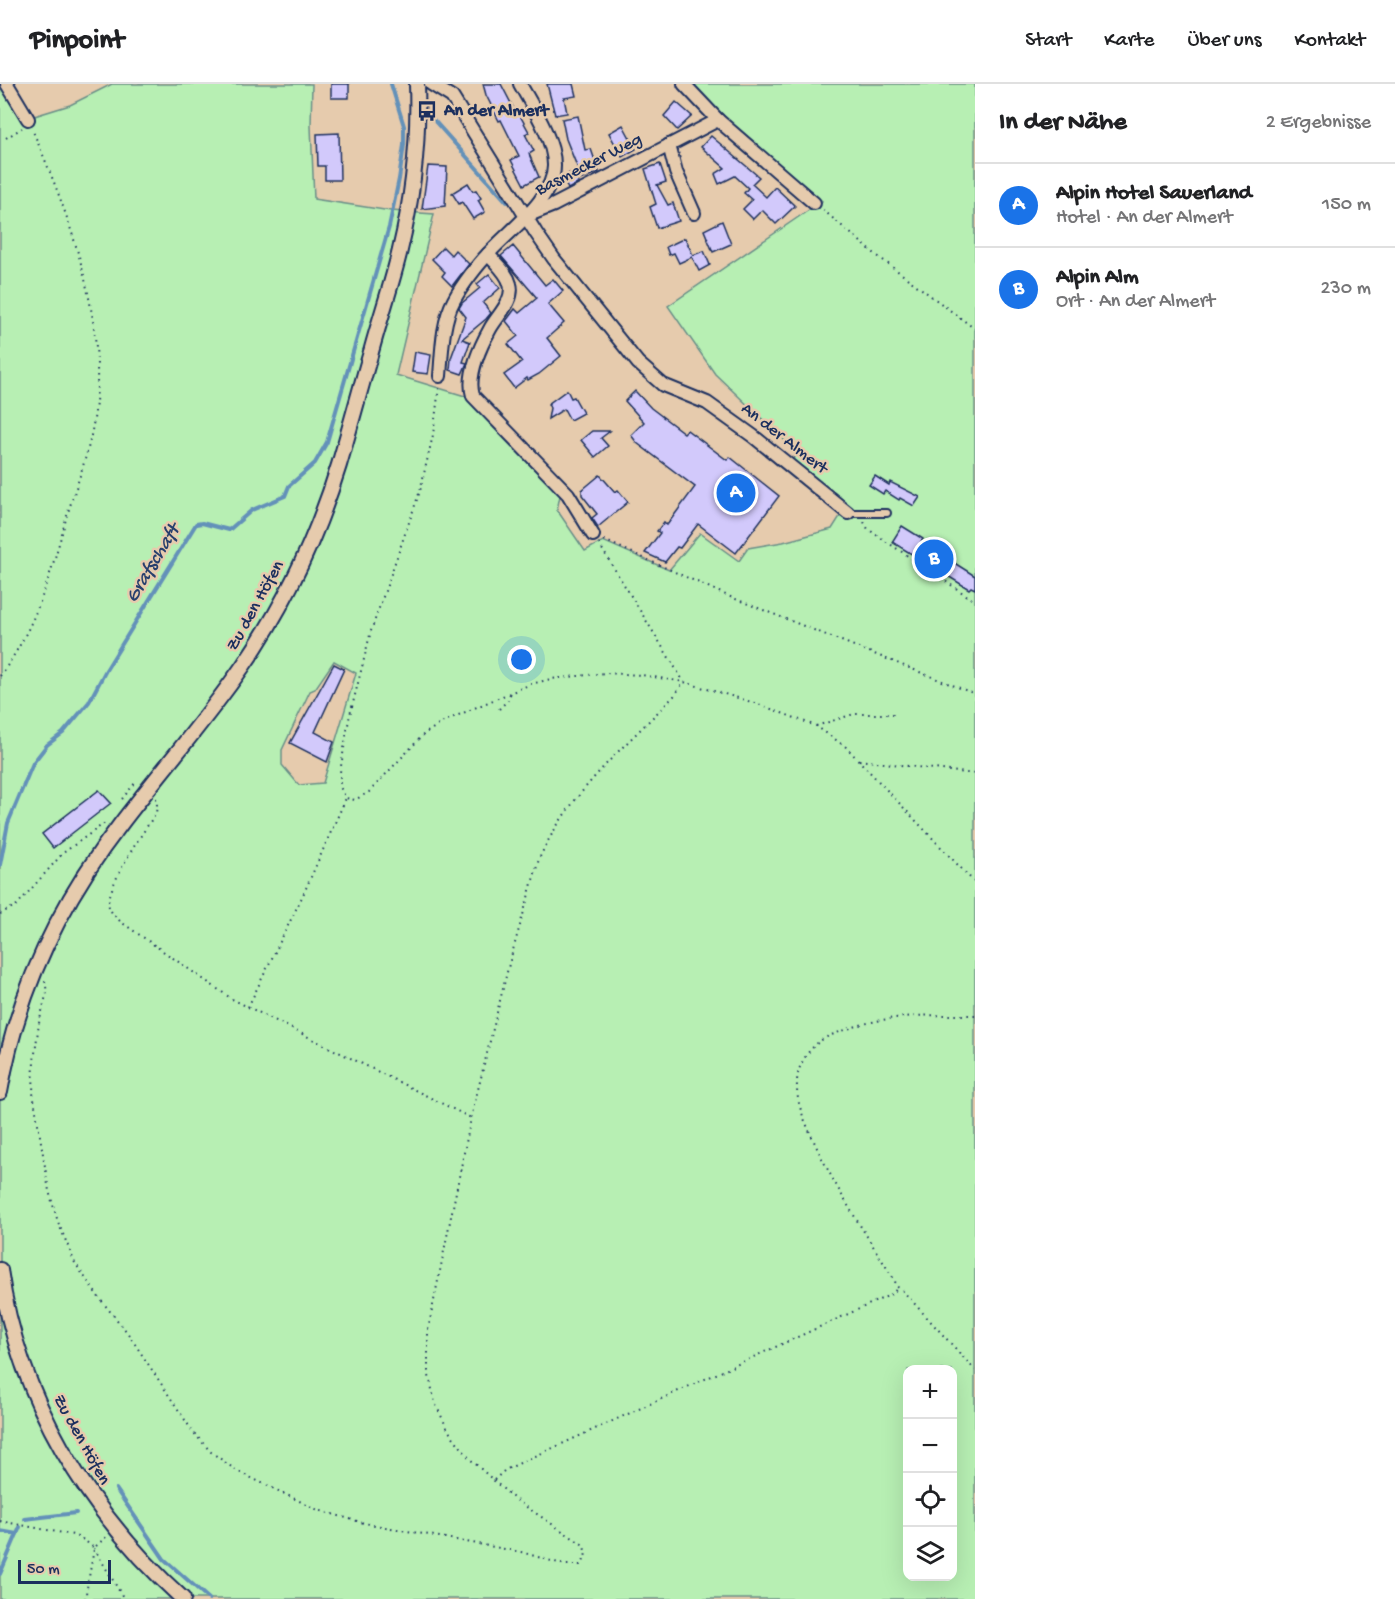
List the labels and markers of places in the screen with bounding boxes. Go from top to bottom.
bus stop icon: An der Almert [415,99,439,123]
place label: An der Almert [443,101,550,122]
pin: A [716,470,756,516]
pin: B [914,536,954,582]

